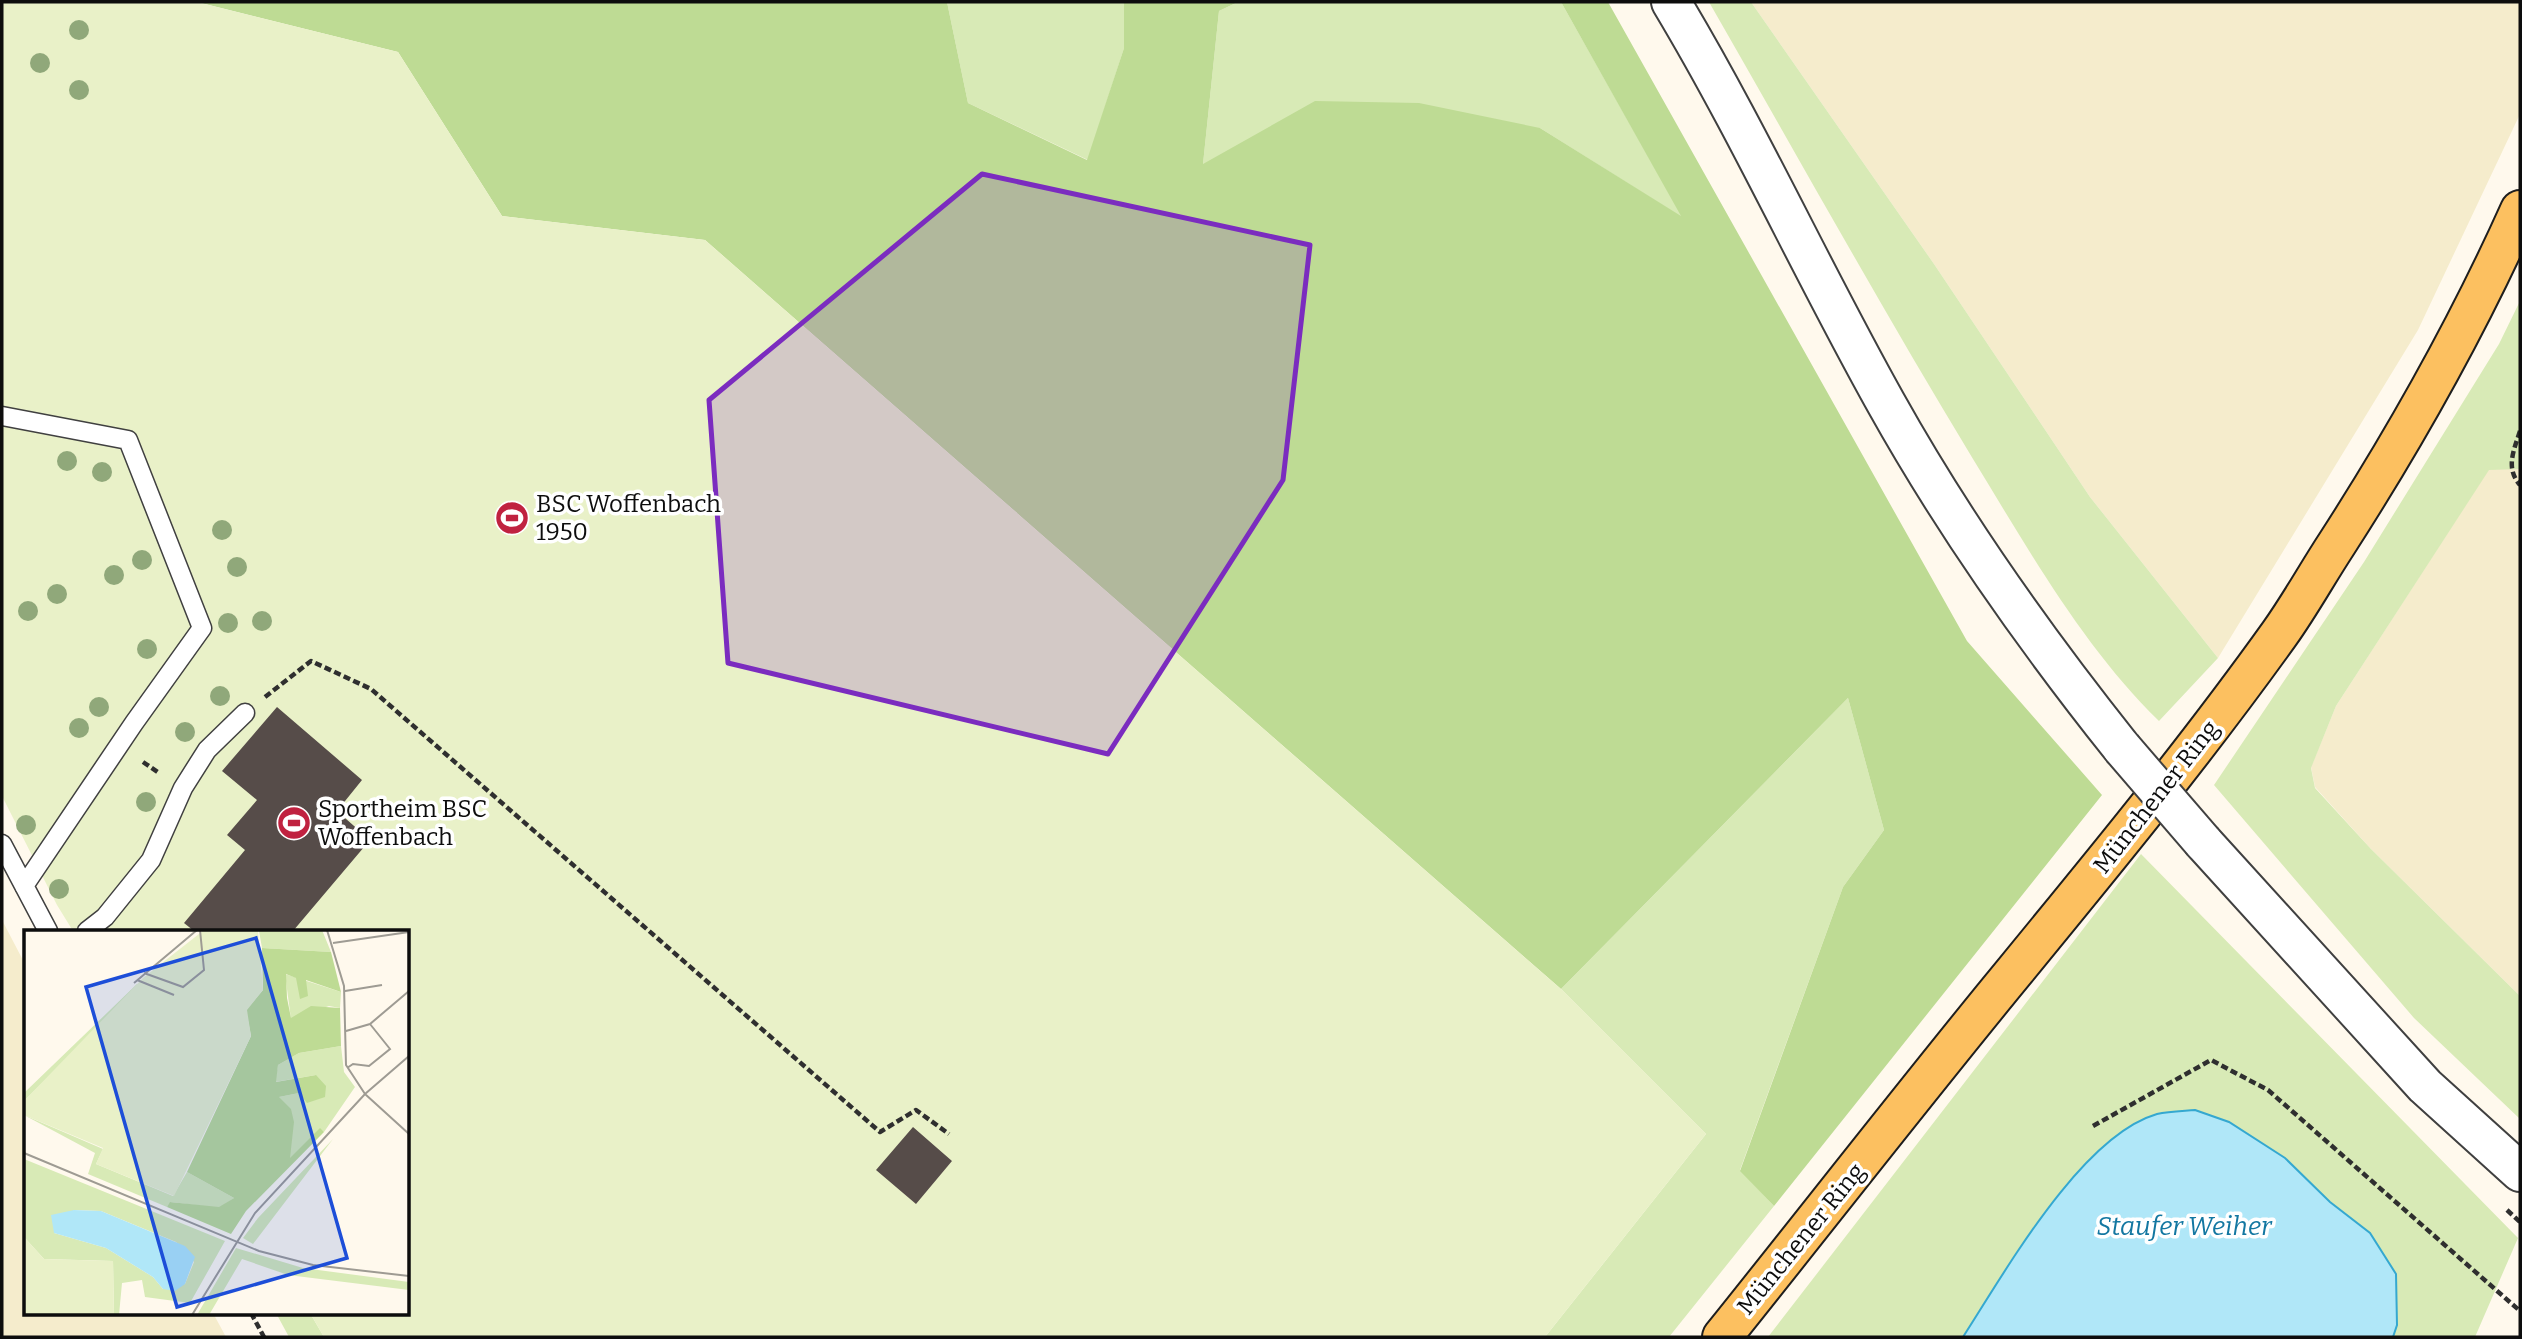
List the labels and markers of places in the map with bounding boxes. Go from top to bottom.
place label: BSC Woffenbach 1950 [536,490,721,546]
sports icon: BSC Woffenbach 1950 [493,499,531,537]
place label: Sportheim BSC Woffenbach [318,795,487,851]
sports icon: Sportheim BSC Woffenbach [275,804,313,842]

